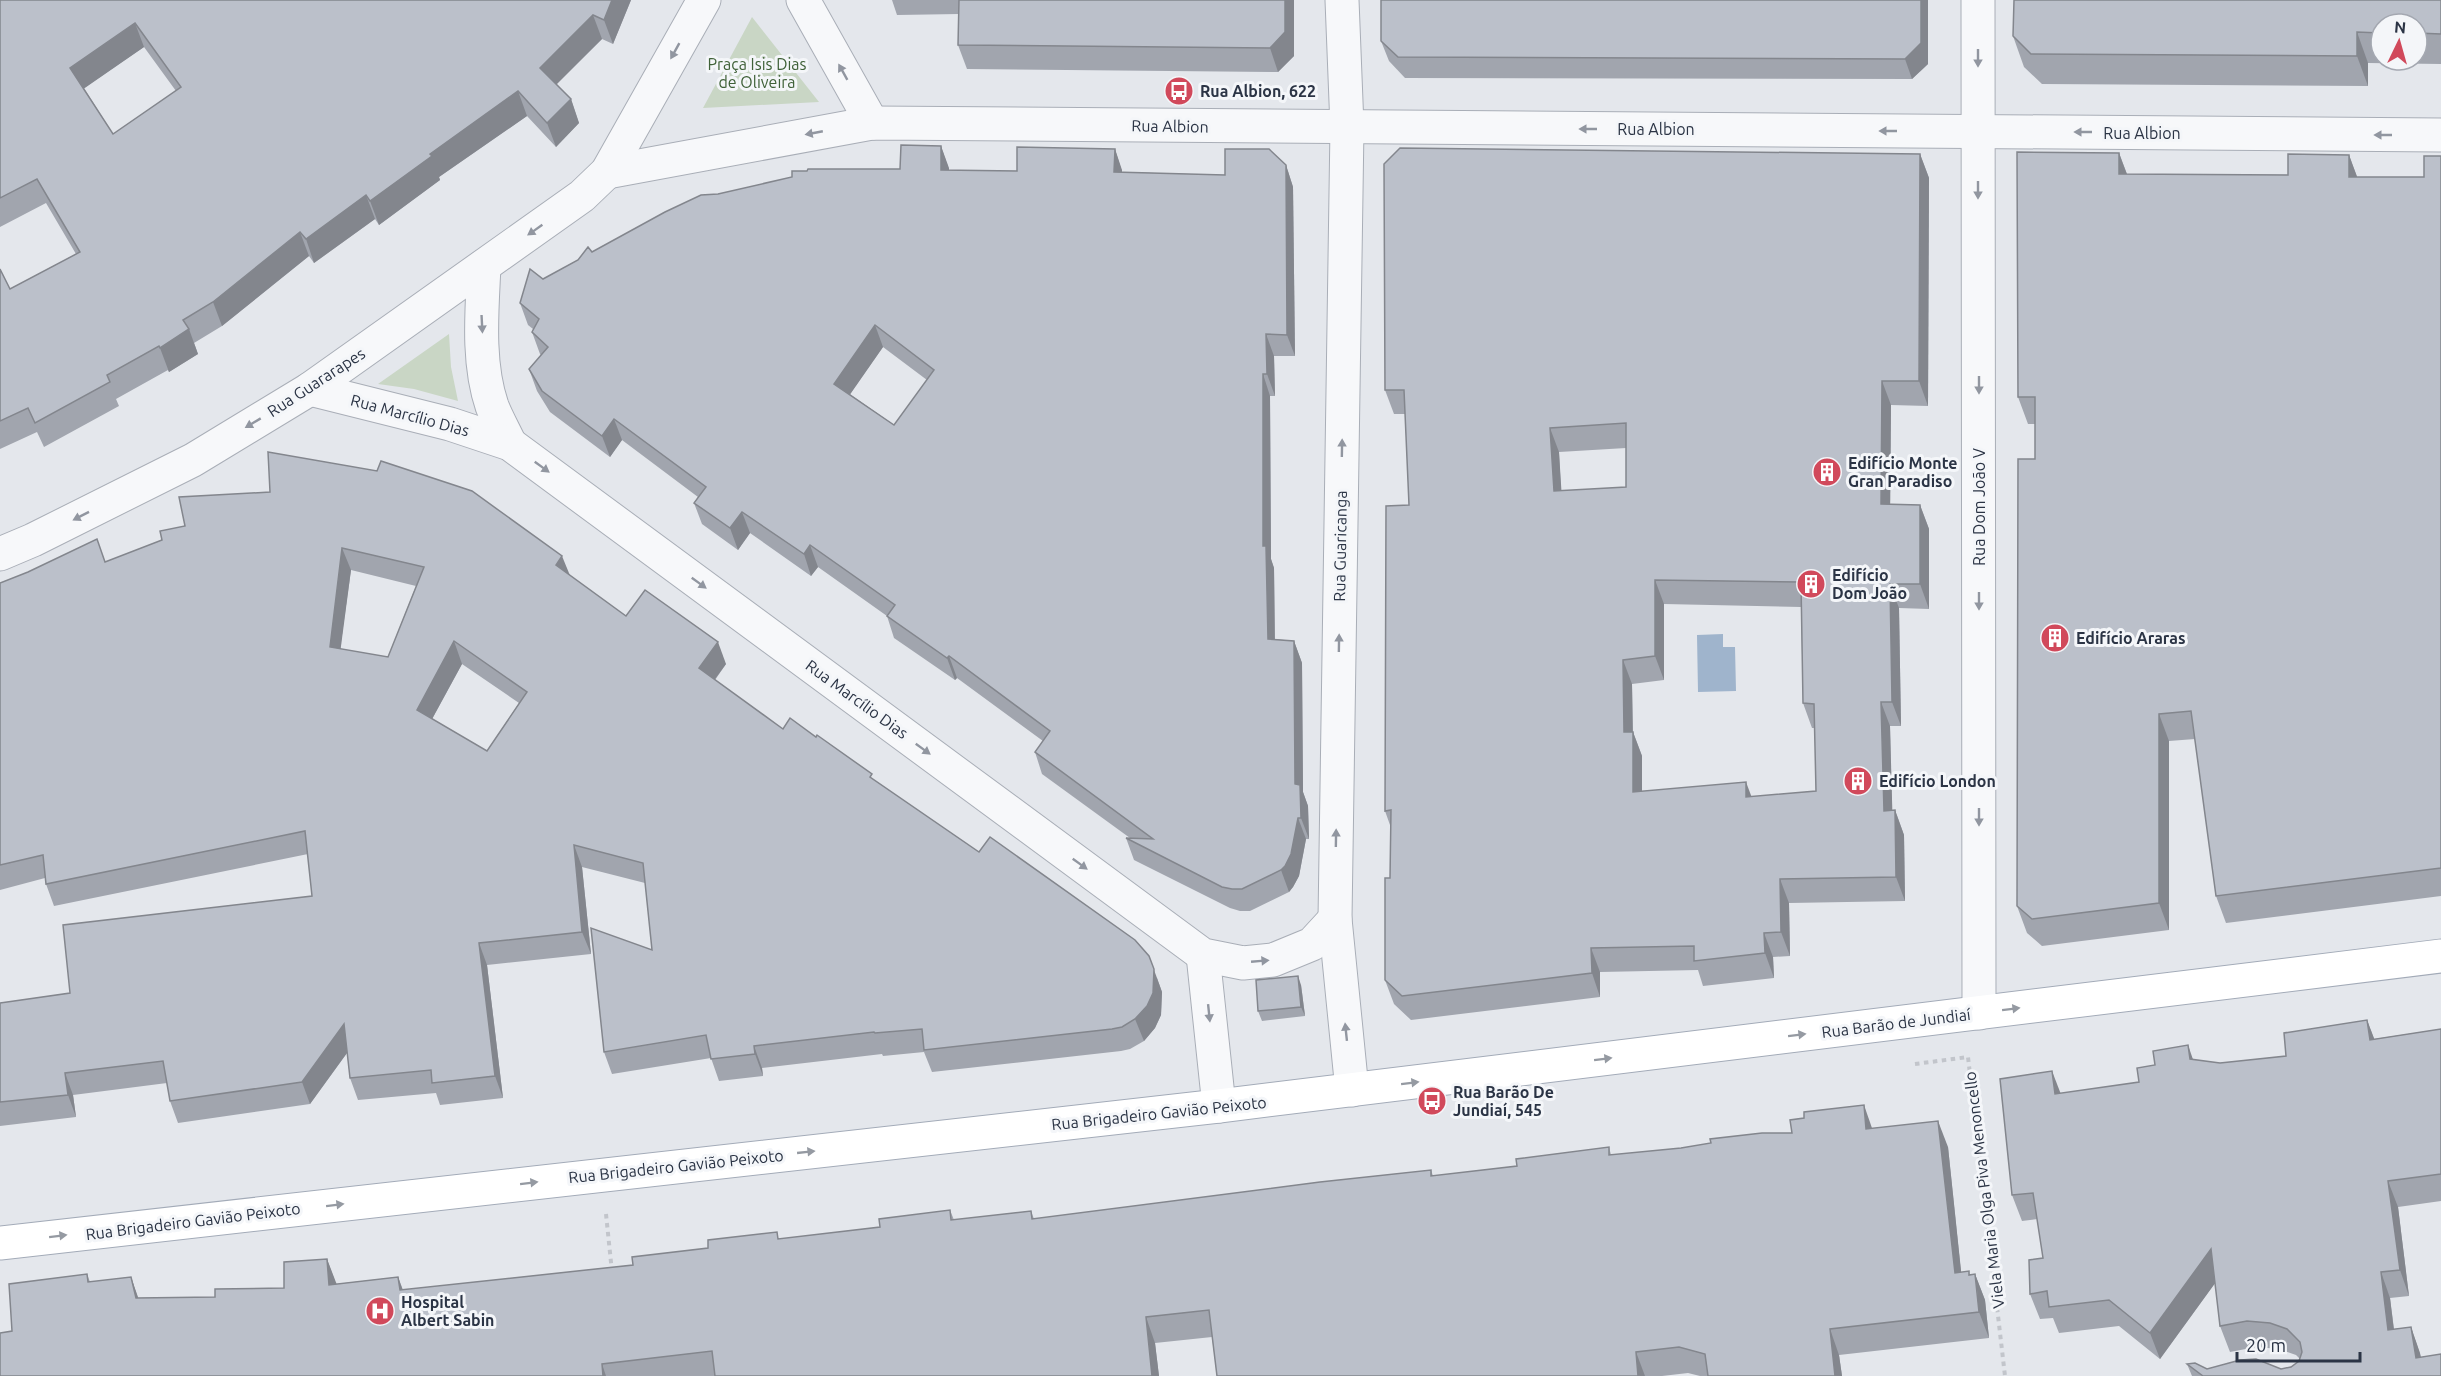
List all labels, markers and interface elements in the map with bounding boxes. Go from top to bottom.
north arrow [2369,12,2429,72]
text: N [2394,18,2407,37]
one-way arrow [670,43,681,59]
one-way arrow [1973,49,1983,68]
park label: Praça Isis Dias de Oliveira [707,55,807,91]
one-way arrow [839,63,849,80]
bus stop icon: Rua Albion, 622 [1163,75,1195,107]
place label: Rua Albion, 622 [1200,82,1316,100]
street label: Rua Albion [1131,116,1209,136]
street label: Rua Albion [1617,120,1695,138]
one-way arrow [1578,124,1597,134]
street label: Rua Albion [2103,124,2181,142]
one-way arrow [1878,126,1897,136]
one-way arrow [2073,128,2092,137]
one-way arrow [805,129,824,138]
one-way arrow [2373,130,2392,139]
one-way arrow [1973,181,1983,200]
one-way arrow [527,224,543,236]
one-way arrow [478,315,487,334]
street label: Rua Guararapes [264,344,368,420]
one-way arrow [1974,376,1984,395]
street label: Rua Marcílio Dias [349,391,471,439]
one-way arrow [245,418,261,429]
one-way arrow [1337,438,1347,457]
street label: Rua Dom João V [1970,448,1988,566]
place label: Edifício Monte Gran Paradiso [1848,454,1958,490]
building icon: Edifício Monte Gran Paradiso [1811,456,1843,488]
one-way arrow [534,461,549,473]
street label: Rua Guaricanga [1330,490,1350,602]
one-way arrow [73,511,90,520]
place label: Edifício Dom João [1832,566,1907,602]
building icon: Edifício Dom João [1795,568,1827,600]
one-way arrow [690,577,706,589]
one-way arrow [1974,592,1984,611]
building icon: Edifício Araras [2039,622,2071,654]
place label: Edifício Araras [2076,629,2186,647]
one-way arrow [1334,633,1344,652]
street label: Rua Marcílio Dias [802,656,912,742]
one-way arrow [916,742,931,754]
building icon: Edifício London [1842,765,1874,797]
place label: Edifício London [1879,772,1996,790]
one-way arrow [1974,808,1984,827]
one-way arrow [1331,828,1341,847]
one-way arrow [1073,858,1088,870]
one-way arrow [1251,956,1270,966]
one-way arrow [1204,1003,1214,1022]
street label: Rua Barão de Jundiaí [1820,1005,1973,1041]
one-way arrow [2002,1005,2021,1014]
one-way arrow [1341,1023,1351,1042]
one-way arrow [1787,1031,1806,1040]
one-way arrow [1594,1055,1613,1064]
street label: Viela Maria Olga Piva Menoncello [1961,1070,2007,1310]
one-way arrow [1400,1079,1419,1088]
place label: Rua Barão De Jundiaí, 545 [1453,1083,1554,1119]
bus stop icon: Rua Barão De Jundiaí, 545 [1416,1085,1448,1117]
street label: Rua Brigadeiro Gavião Peixoto [1051,1093,1267,1133]
street label: Rua Brigadeiro Gavião Peixoto [568,1146,784,1186]
one-way arrow [797,1147,816,1157]
one-way arrow [520,1178,539,1187]
street label: Rua Brigadeiro Gavião Peixoto [85,1199,301,1243]
one-way arrow [326,1200,345,1210]
one-way arrow [49,1231,68,1241]
place label: Hospital Albert Sabin [401,1293,494,1329]
hospital icon: Hospital Albert Sabin [364,1295,396,1327]
scale bar [2237,1325,2360,1363]
text: 20 m [2246,1335,2286,1355]

